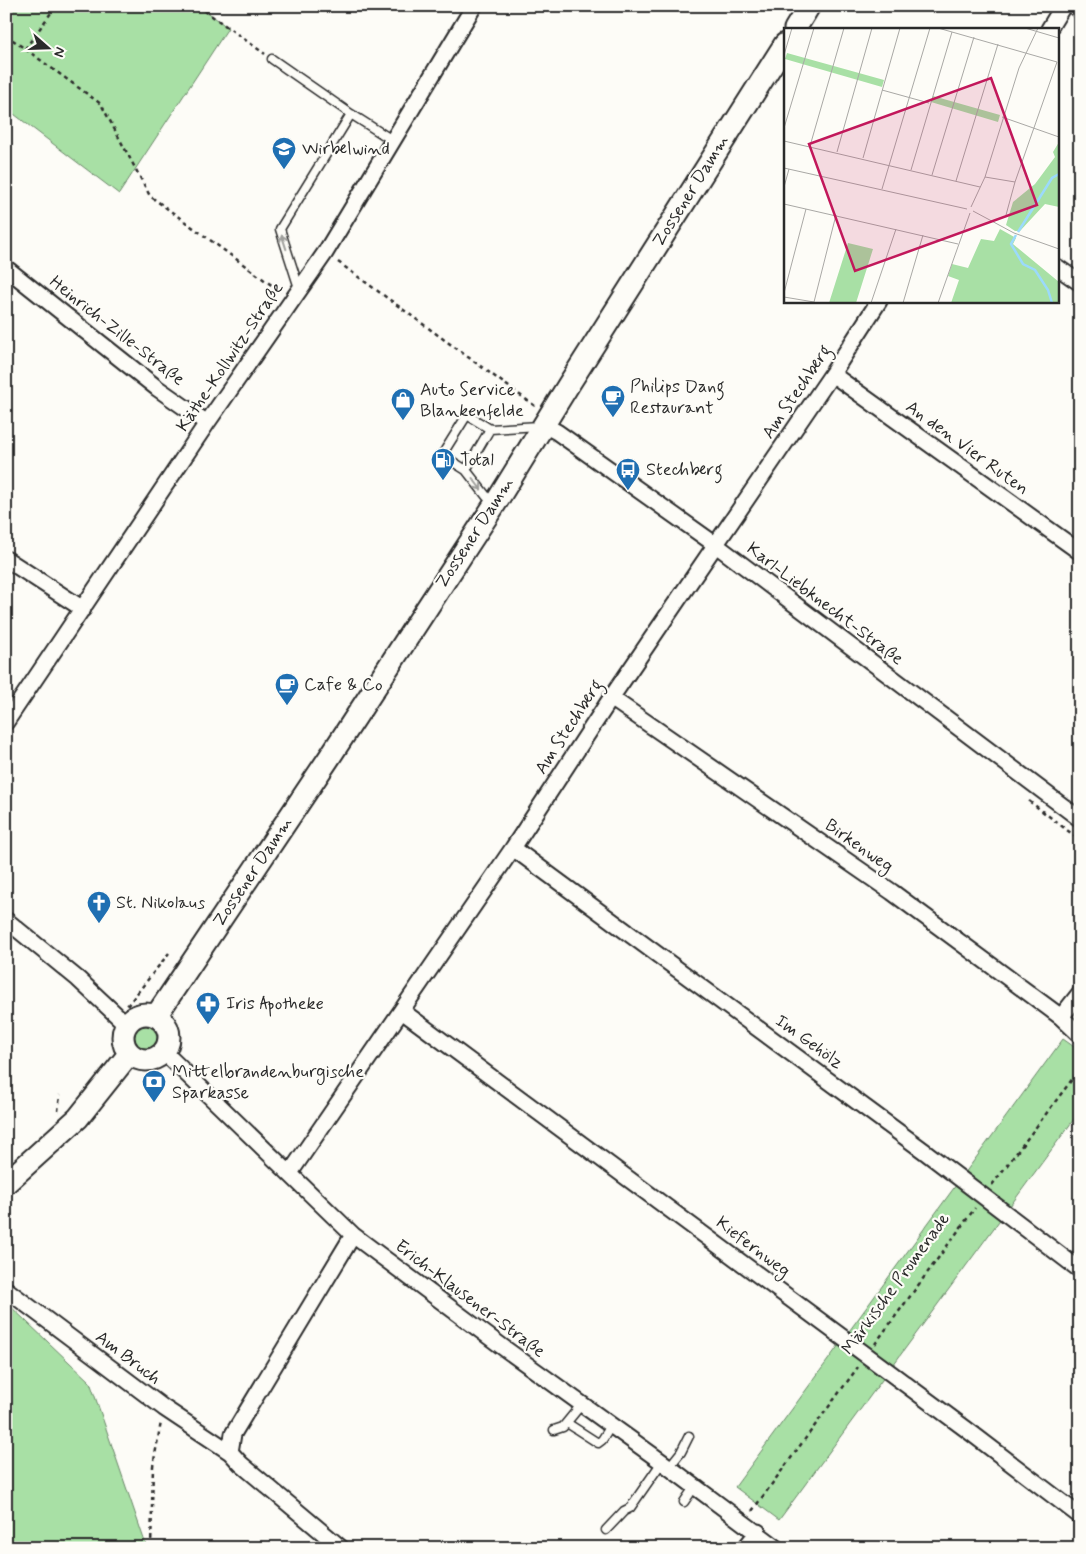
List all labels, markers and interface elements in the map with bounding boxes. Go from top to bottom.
north arrow [22,22,72,72]
inset map [784,28,1058,302]
text: N [49,45,69,60]
street label: Zossener Damm [647,130,735,252]
school or university icon: Wirbelwind [271,136,297,170]
place label: Wirbelwind [302,137,390,161]
one-way arrow [279,234,288,250]
street label: Heinrich-Zille-Straße [44,270,190,392]
street label: Käthe-Kollwitz-Straße [171,277,289,437]
street label: Am Stechberg [757,340,839,445]
place label: Philips Dang Restaurant [630,375,725,420]
place label: Auto Service Blankenfelde [420,378,524,423]
cafe icon: Philips Dang Restaurant [600,384,626,418]
shop icon: Auto Service Blankenfelde [390,387,416,421]
street label: An den Vier Ruten [901,395,1033,501]
fuel station icon: Total [430,447,456,481]
place label: Total [460,448,494,472]
bus stop icon: Stechberg [615,457,641,491]
place label: Stechberg [646,458,723,484]
street label: Zossener Damm [430,473,520,593]
one-way arrow [472,477,483,490]
street label: Karl-Liebknecht-Straße [742,537,909,671]
cafe icon: Cafe & Co [274,672,300,706]
place label: Cafe & Co [304,673,383,697]
street label: Am Stechberg [529,675,610,780]
street label: Zossener Damm [207,812,299,932]
street label: Birkenweg [819,814,898,879]
church icon: St. Nikolaus [86,890,112,924]
place label: St. Nikolaus [116,891,205,915]
pharmacy icon: Iris Apotheke [195,991,221,1025]
place label: Iris Apotheke [226,992,324,1017]
street label: Im Gehölz [770,1009,848,1075]
place label: Mittelbrandenburgische Sparkasse [172,1060,364,1105]
bank icon: Mittelbrandenburgische Sparkasse [141,1069,167,1103]
street label: Märkische Promenade [836,1208,956,1360]
street label: Kiefernweg [710,1211,795,1284]
street label: Erich-Klausener-Straße [390,1235,550,1364]
street label: Am Bruch [90,1326,166,1390]

